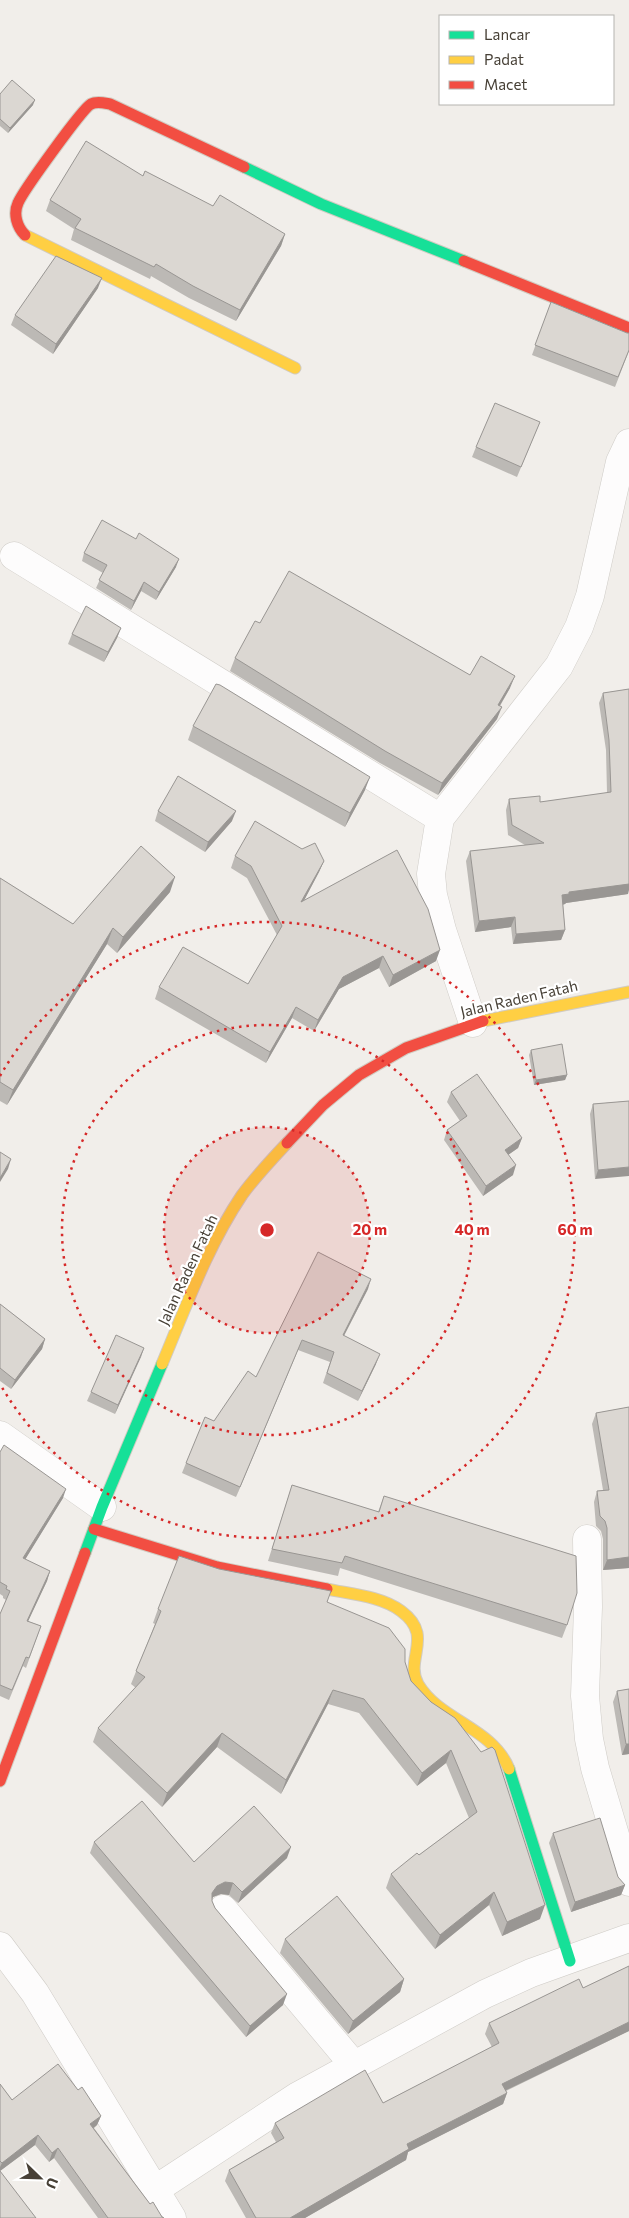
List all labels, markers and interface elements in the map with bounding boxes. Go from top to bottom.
legend [439,15,614,105]
text: Lancar [484,25,530,43]
text: Padat [484,50,524,68]
text: Macet [484,75,527,93]
street label: Jalan Raden Fatah [458,976,579,1020]
street label: Jalan Raden Fatah [154,1211,221,1328]
text: 20 m [353,1220,387,1238]
text: 40 m [454,1220,490,1238]
text: 60 m [557,1220,593,1238]
centre of rings [258,1221,276,1239]
north arrow [15,2153,65,2203]
text: U [43,2175,62,2191]

